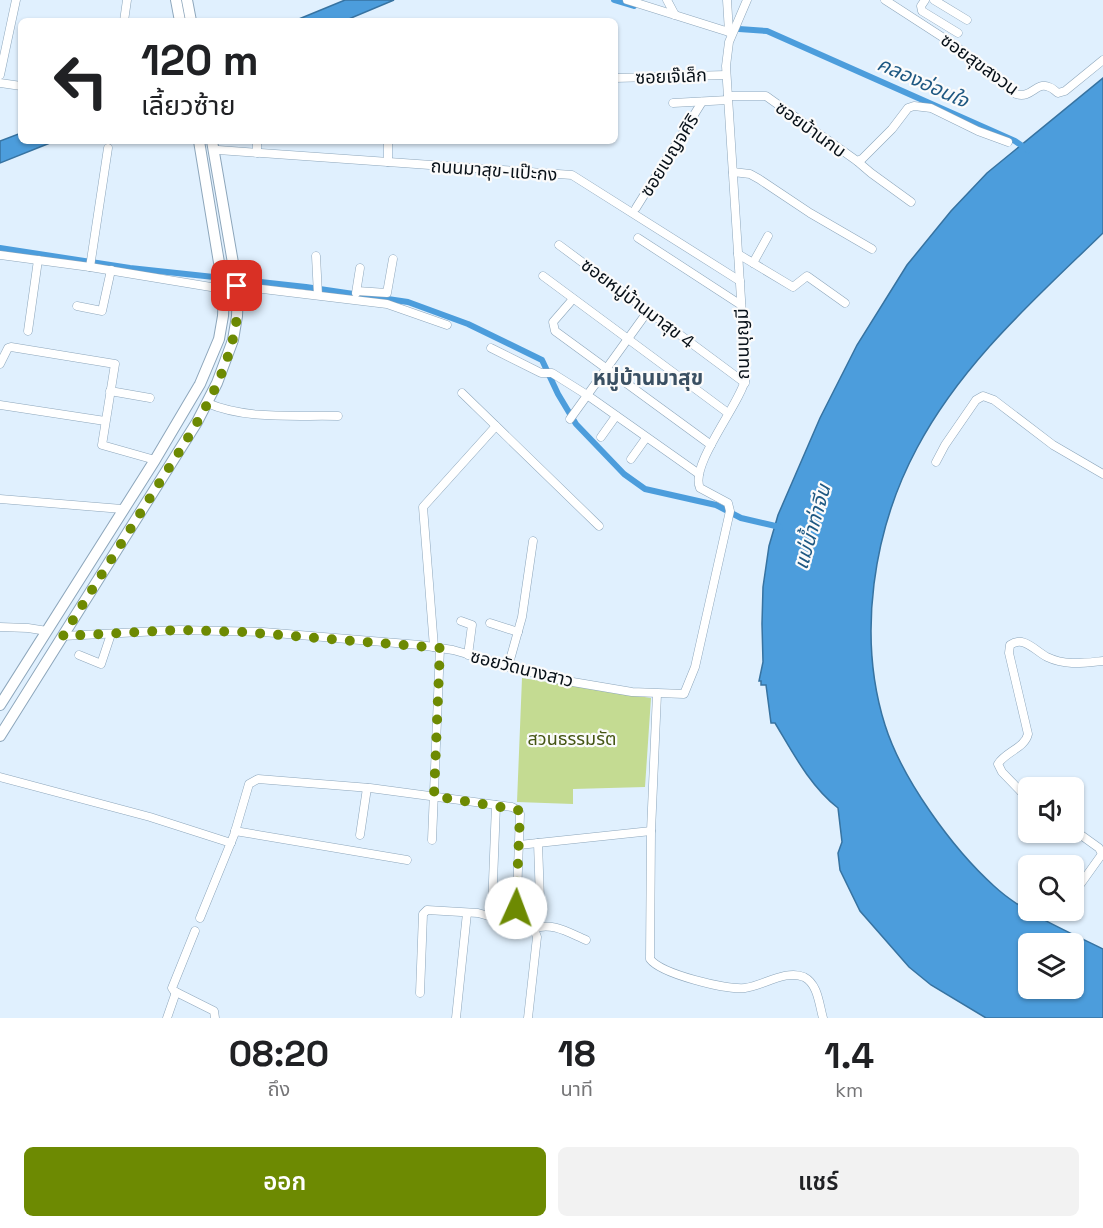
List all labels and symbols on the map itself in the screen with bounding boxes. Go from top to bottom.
street label: ซอยสุขสงวน [936,28,1024,100]
water label: คลองอ่อนใจ [873,50,974,114]
street label: ซอยเจ๊เล็ก [635,63,707,89]
street label: ซอยบ้านกบ [771,96,851,162]
street label: ซอยเบญจศิริ [635,109,704,201]
street label: ถนนมาสุข-แป๊ะกง [430,154,558,186]
street label: ซอยหมู่บ้านมาสุข 4 [576,253,699,354]
pin [211,260,262,311]
street label: ถนนบุญมี [730,308,754,380]
district label: หมู่บ้านมาสุข [593,364,703,391]
water label: แม่น้ำท่าจีน [787,480,837,573]
street label: ซอยวัดนางสาว [468,644,576,692]
park label: สวนธรรมรัต [528,727,616,750]
position arrow [484,876,548,940]

